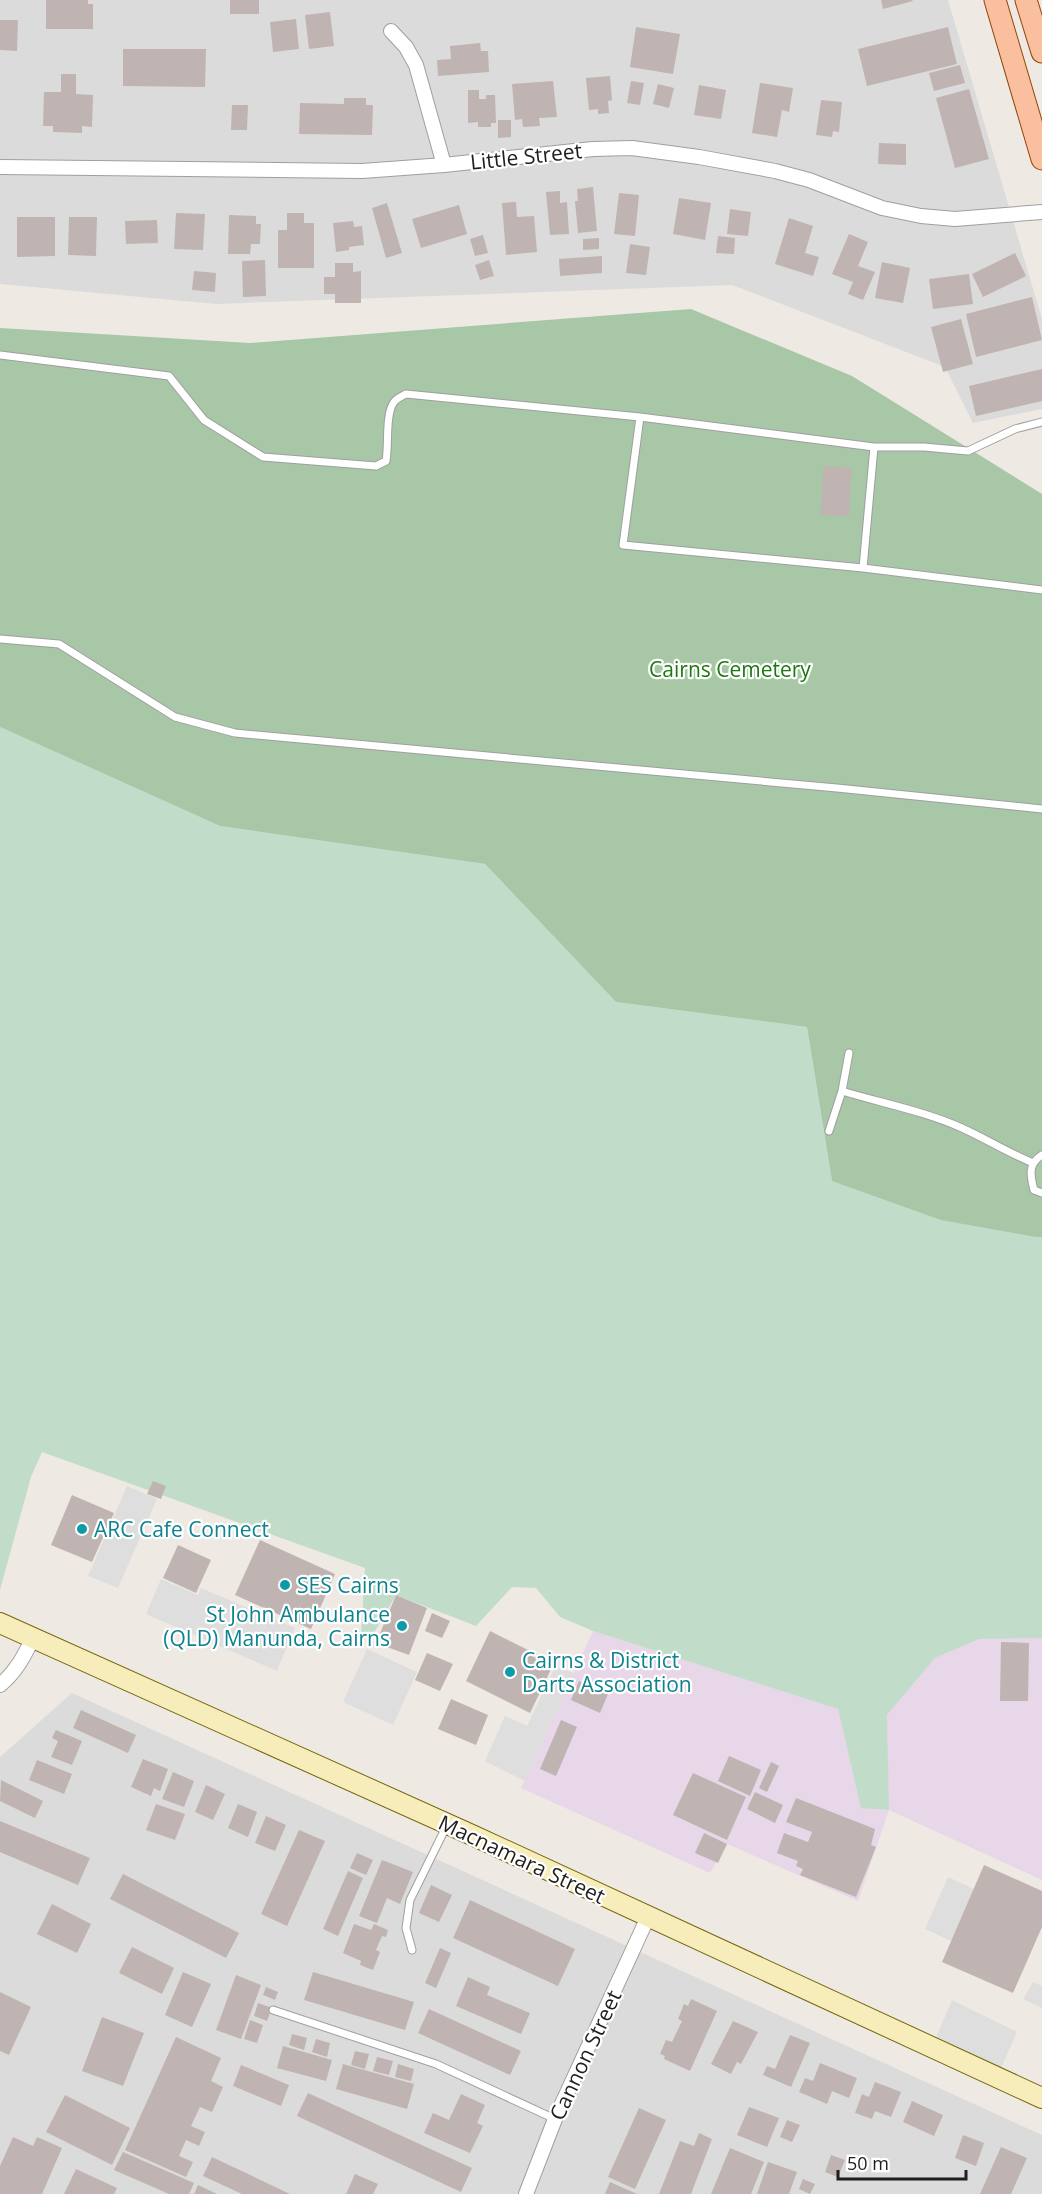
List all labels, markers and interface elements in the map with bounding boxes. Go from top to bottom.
street label: Little Street [469,136,583,176]
park label: Cairns Cemetery [649,655,811,683]
place label: ARC Cafe Connect [94,1515,269,1543]
marker: ARC Cafe Connect [75,1522,89,1536]
place label: SES Cairns [297,1571,399,1599]
marker: SES Cairns [278,1578,292,1592]
place label: St John Ambulance (QLD) Manunda, Cairns [163,1600,390,1652]
marker: St John Ambulance (QLD) Manunda, Cairns [395,1619,409,1633]
place label: Cairns & District Darts Association [522,1646,692,1698]
marker: Cairns & District Darts Association [503,1665,517,1679]
street label: Macnamara Street [434,1808,610,1910]
street label: Cannon Street [543,1986,627,2124]
scale bar [838,2143,966,2181]
text: 50 m [847,2151,889,2175]

